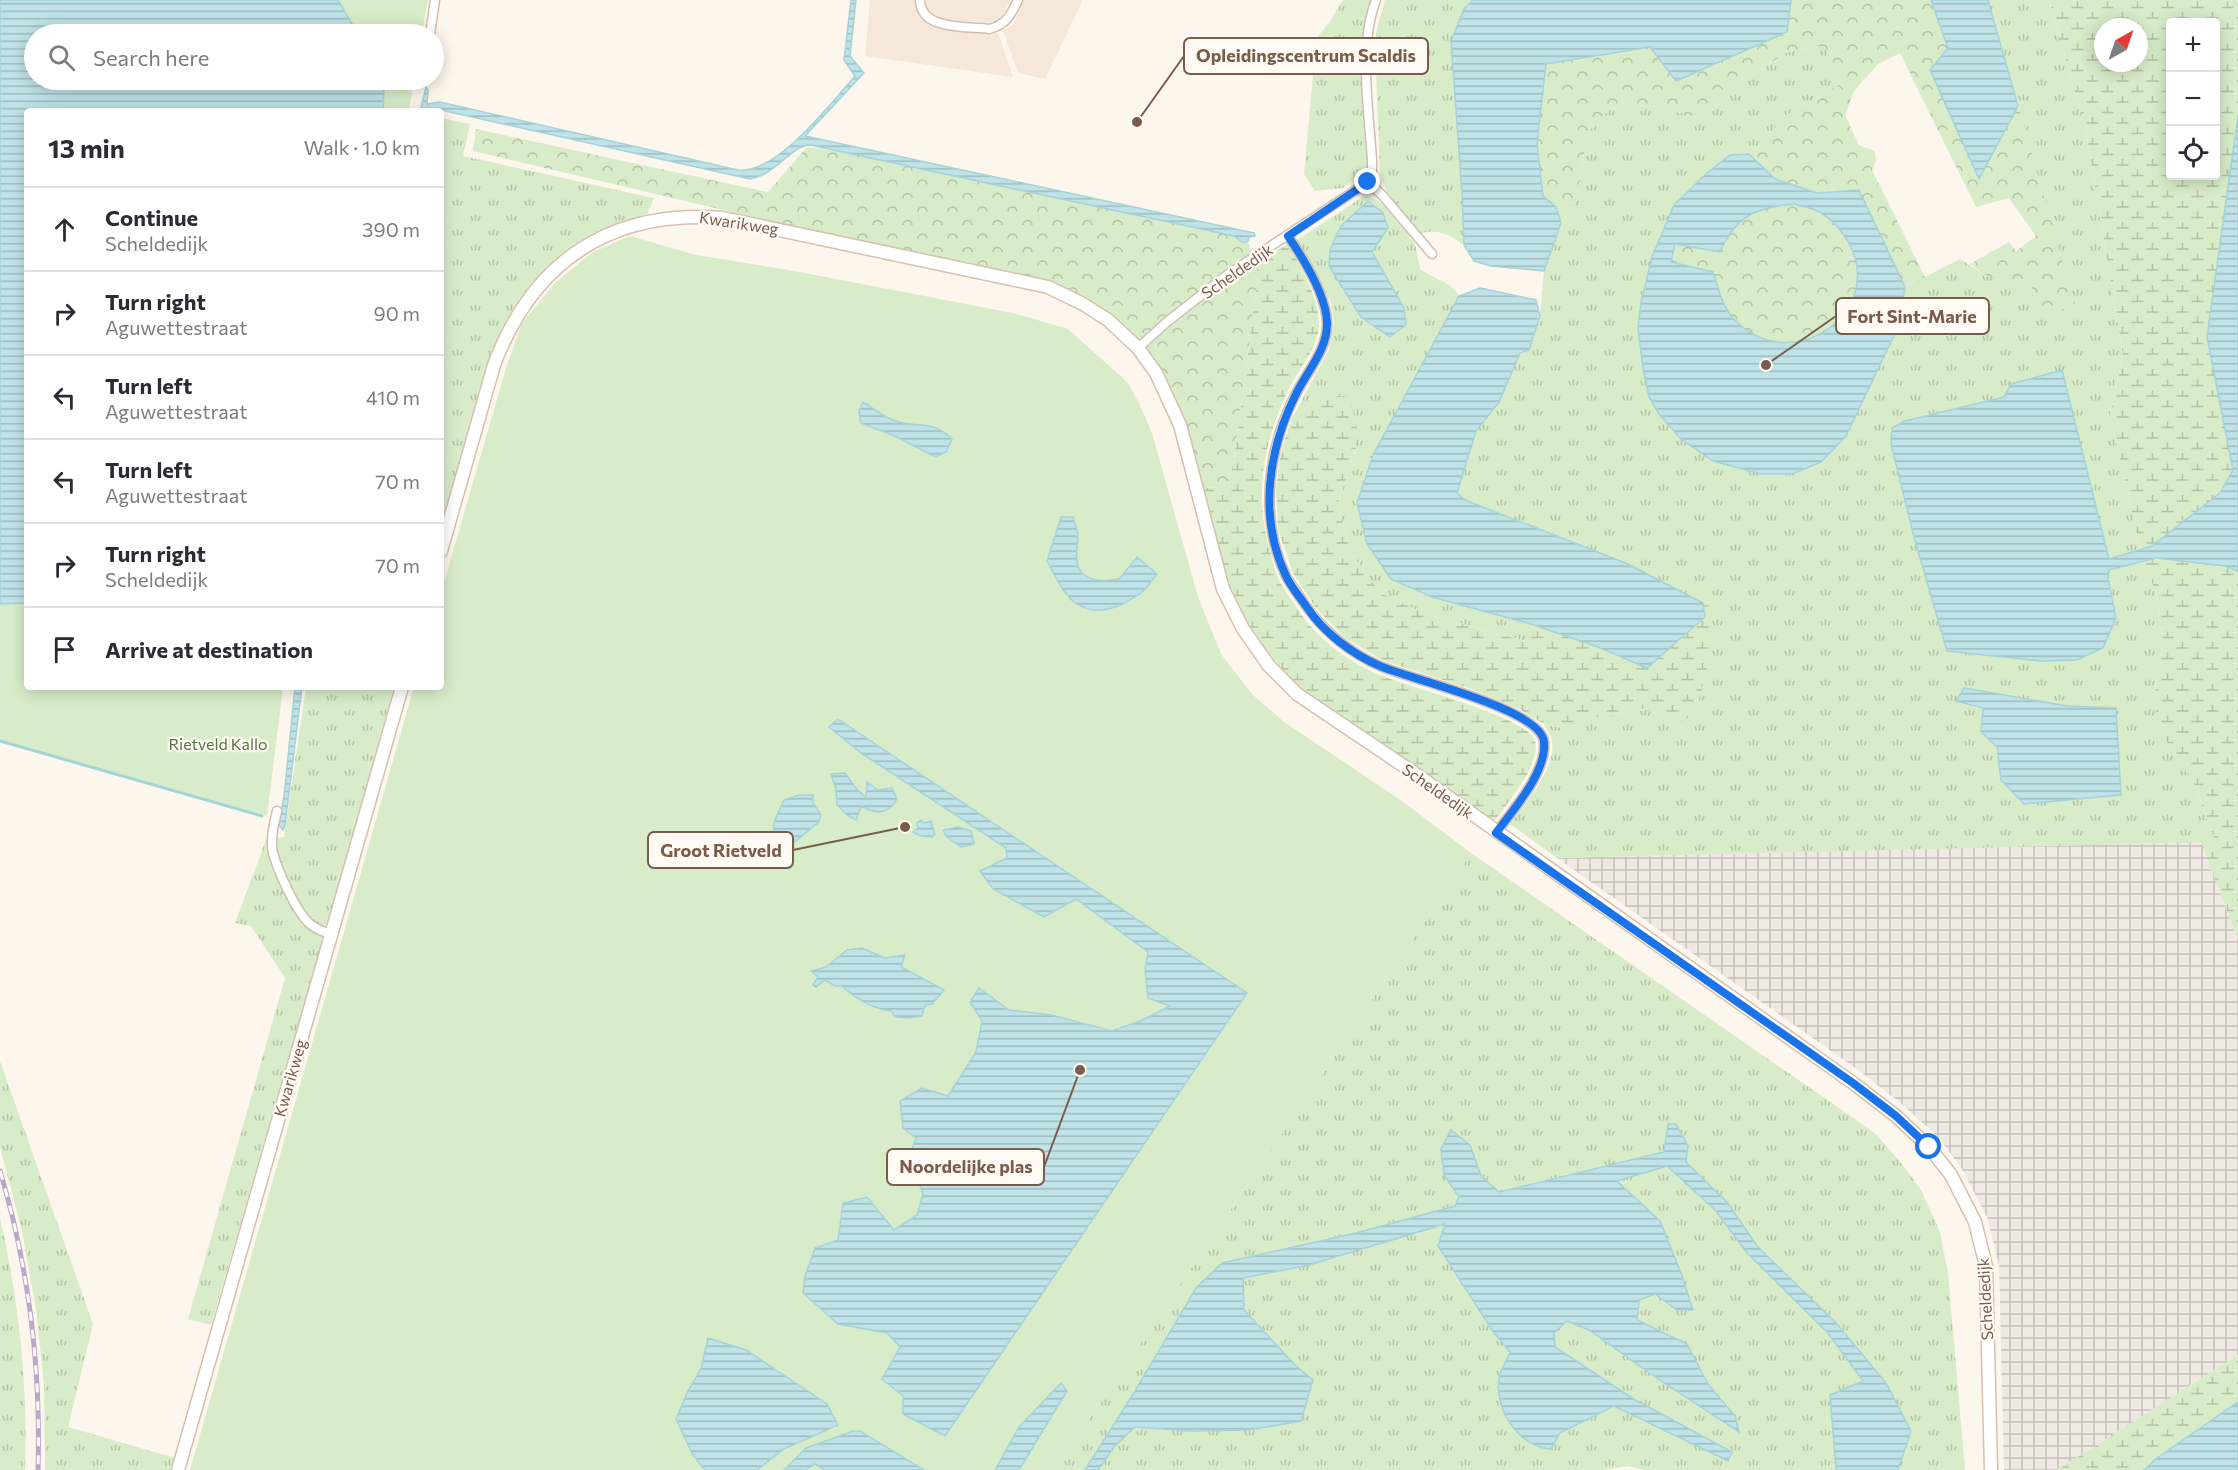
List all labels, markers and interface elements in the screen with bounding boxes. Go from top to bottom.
north arrow [2094,18,2148,72]
map controls [2166,18,2220,180]
button: + [2166,18,2220,72]
search box [24,24,444,90]
callout: Opleidingscentrum Scaldis [1184,38,1428,74]
icon: search [45,41,78,74]
text: Search here [93,44,209,71]
text: Opleidingscentrum Scaldis [1196,44,1416,66]
button: − [2166,72,2220,126]
button: locate [2166,126,2220,180]
text: 13 min [48,132,125,163]
text: Walk · 1.0 km [304,135,420,159]
route end [1354,168,1380,194]
text: Continue [105,204,198,231]
street label: Kwarikweg [698,207,780,238]
icon: ahead [48,213,81,246]
text: 390 m [362,217,420,241]
text: Scheldedijk [105,231,208,255]
street label: Scheldedijk [1197,239,1276,302]
text: Turn right [105,288,206,315]
icon: right [48,297,81,330]
callout: Fort Sint-Marie [1836,298,1989,334]
text: 90 m [374,301,420,325]
text: Fort Sint-Marie [1847,305,1977,327]
text: Aguwettestraat [105,315,247,339]
text: Turn left [105,372,192,399]
icon: left [48,381,81,414]
text: 410 m [366,385,420,409]
text: Aguwettestraat [105,399,247,423]
text: Turn left [105,456,192,483]
icon: left [48,465,81,498]
text: 70 m [375,469,420,493]
text: Aguwettestraat [105,483,247,507]
text: Turn right [105,540,206,567]
icon: right [48,549,81,582]
text: 70 m [375,553,420,577]
text: Scheldedijk [105,567,208,591]
icon: arrive [48,633,81,666]
text: Arrive at destination [105,636,313,663]
park label: Rietveld Kallo [168,734,268,753]
street label: Scheldedijk [1399,759,1478,822]
callout: Groot Rietveld [648,832,793,868]
text: Groot Rietveld [660,839,782,861]
street label: Kwarikweg [269,1036,310,1119]
route start [1915,1133,1941,1159]
callout: Noordelijke plas [887,1149,1044,1185]
text: Noordelijke plas [899,1155,1033,1177]
street label: Scheldedijk [1973,1257,1996,1341]

